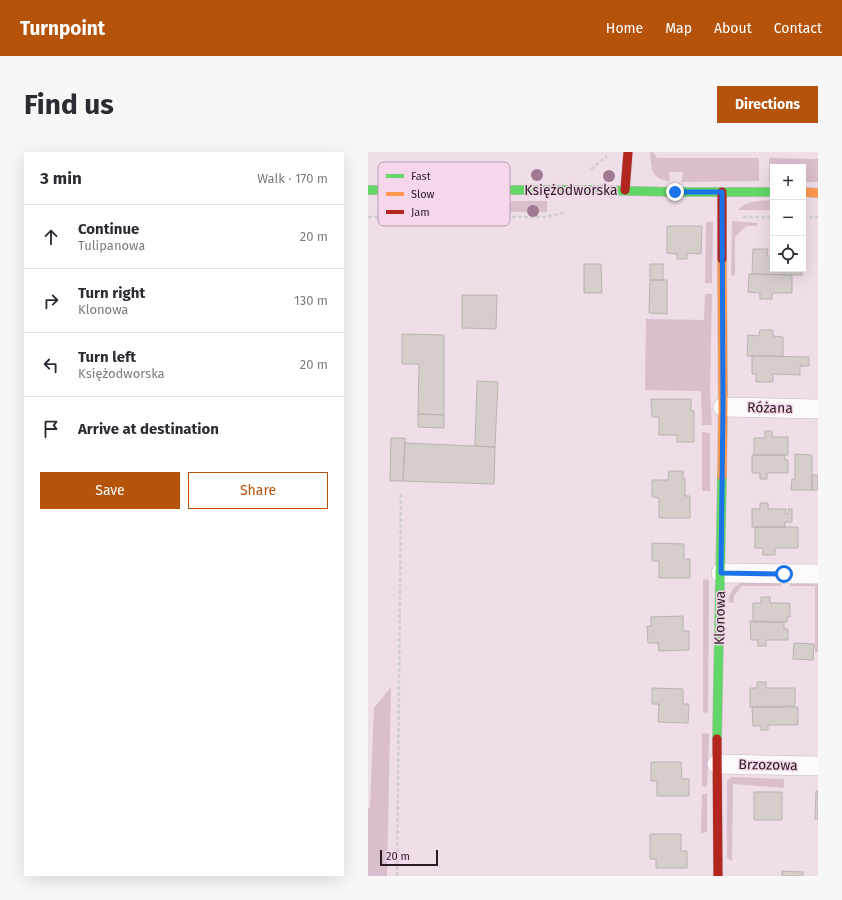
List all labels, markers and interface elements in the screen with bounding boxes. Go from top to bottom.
text: Turnpoint [20,17,105,40]
text: Home [606,20,643,37]
text: Map [665,20,692,37]
text: About [714,20,752,37]
text: Contact [774,20,822,37]
button: Directions [717,86,818,123]
text: Find us [24,88,114,121]
legend [378,162,510,226]
map controls [770,164,806,272]
button: + [770,164,806,200]
text: 3 min [40,168,82,189]
text: Fast [411,170,431,183]
text: Walk · 170 m [257,171,328,186]
street label: Księżodworska [524,182,618,199]
route end [666,183,684,201]
text: Slow [411,188,435,201]
button: − [770,200,806,236]
text: Jam [411,206,430,219]
text: Continue [78,220,139,238]
icon: ahead [40,226,62,248]
text: 20 m [300,229,328,244]
button: locate [770,236,806,272]
text: Tulipanowa [78,238,145,253]
text: Turn right [78,284,145,302]
icon: right [40,290,62,312]
text: 130 m [294,293,328,308]
text: Klonowa [78,302,128,317]
text: Turn left [78,348,136,366]
icon: left [40,354,62,376]
text: 20 m [300,357,328,372]
text: Księżodworska [78,366,165,381]
street label: Różana [747,399,793,417]
icon: arrive [40,418,62,440]
text: Arrive at destination [78,420,219,438]
button: Save [40,472,180,509]
button: Share [188,472,328,509]
route start [775,565,793,583]
street label: Klonowa [711,591,729,645]
street label: Brzozowa [738,756,798,774]
scale bar [380,848,438,867]
text: 20 m [386,850,410,863]

